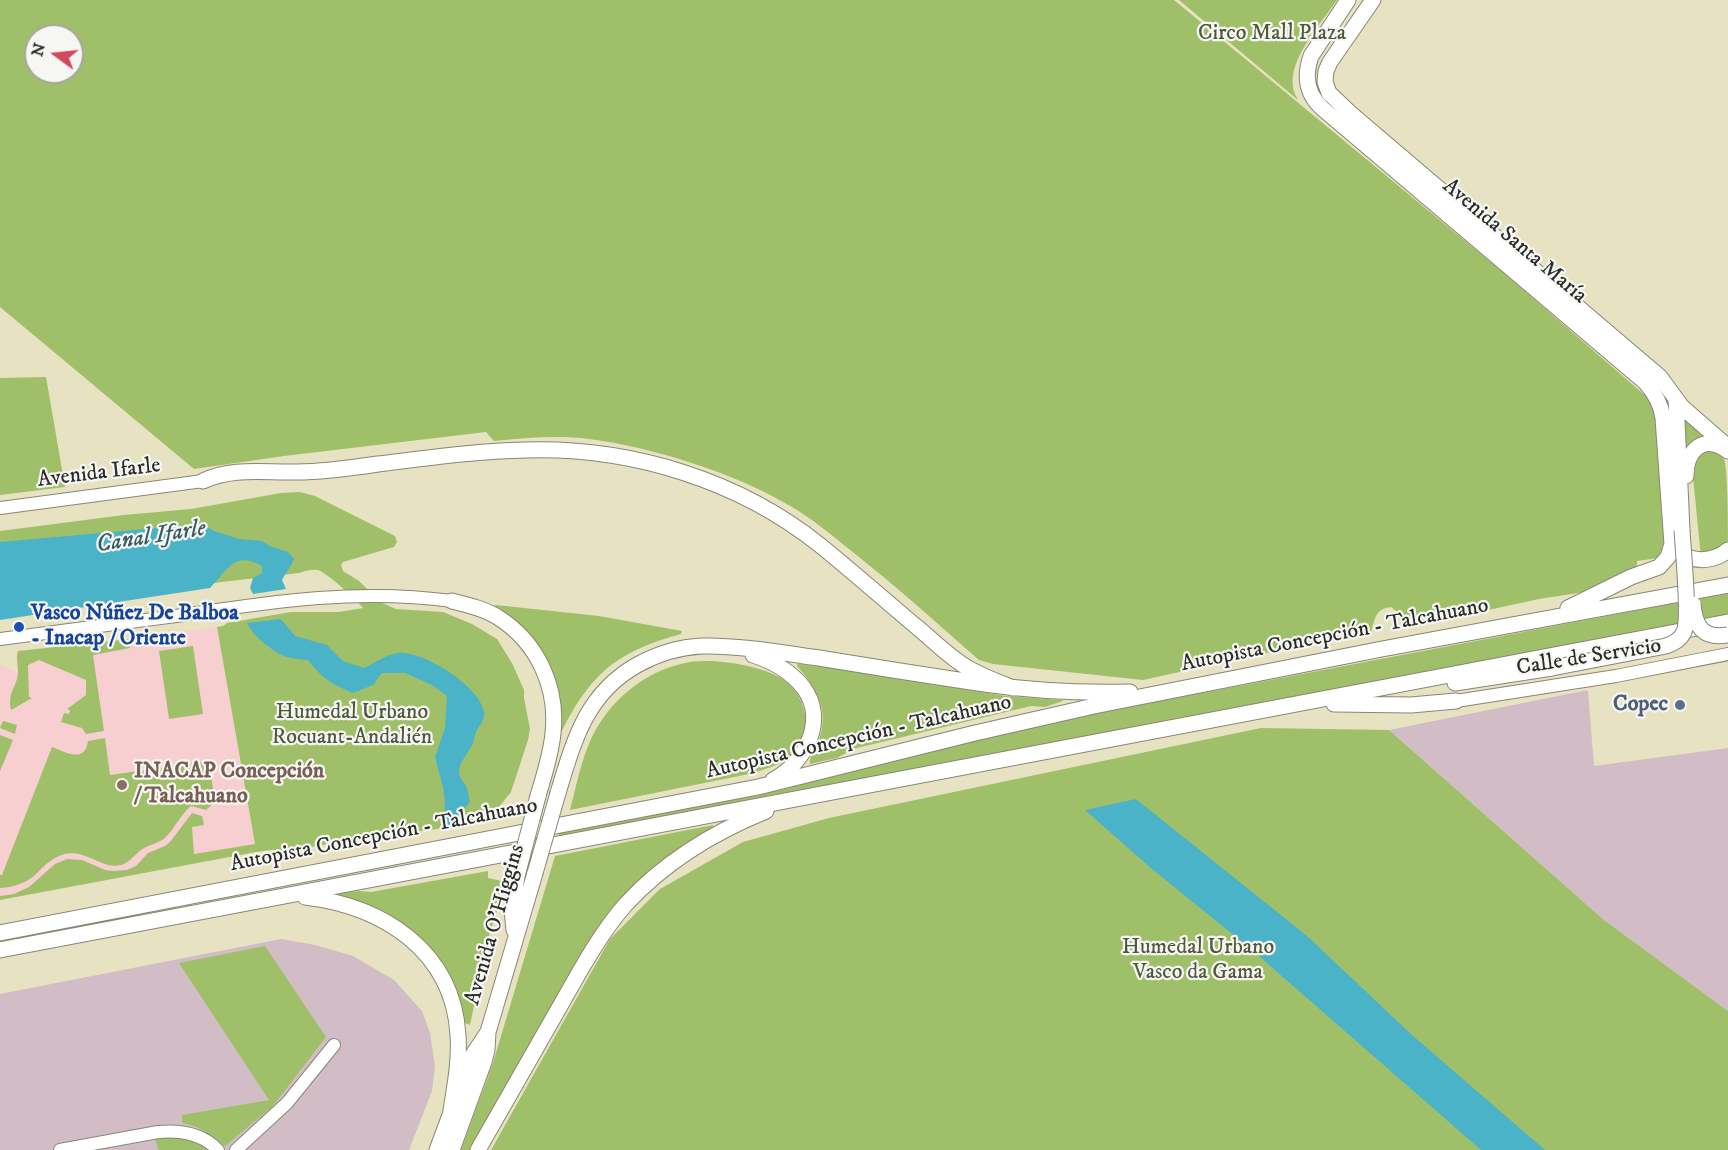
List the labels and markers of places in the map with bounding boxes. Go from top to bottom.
place label: Vasco Núñez De Balboa - Inacap / Oriente [31,601,239,652]
marker: Vasco Núñez De Balboa - Inacap / Oriente [12,620,26,634]
place label: Copec [1613,692,1668,718]
marker: Copec [1673,698,1687,712]
place label: INACAP Concepción / Talcahuano [134,759,324,810]
marker: INACAP Concepción / Talcahuano [115,778,129,792]

